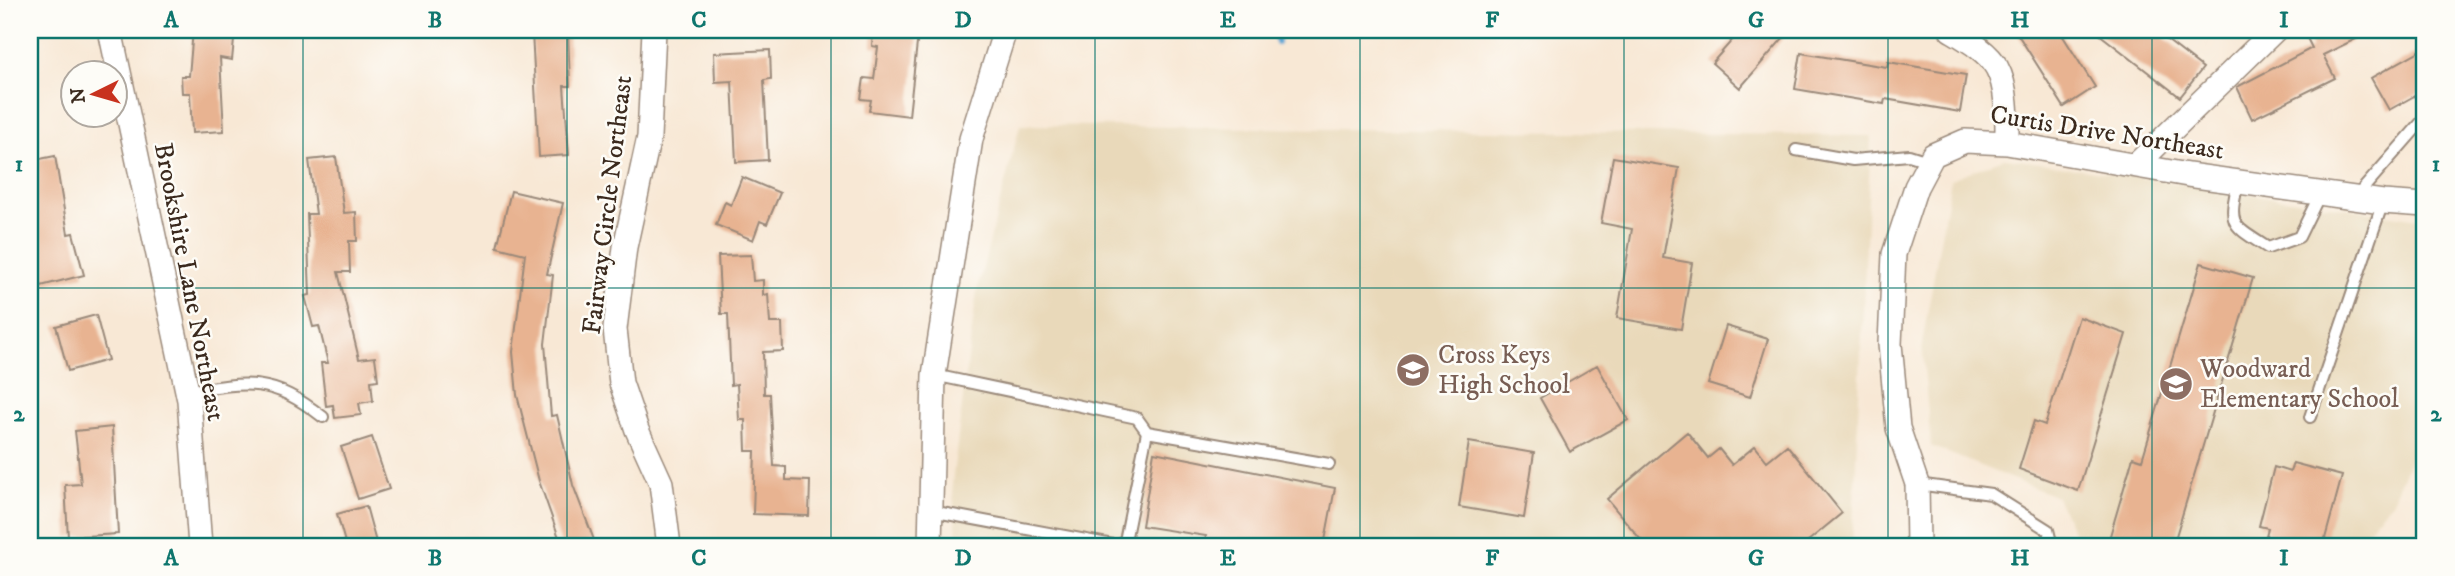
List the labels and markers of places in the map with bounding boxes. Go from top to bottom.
place label: Cross Keys High School [1438,339,1570,402]
school or university icon: Cross Keys High School [1394,351,1432,389]
place label: Woodward Elementary School [2199,353,2399,416]
school or university icon: Woodward Elementary School [2157,365,2195,403]

